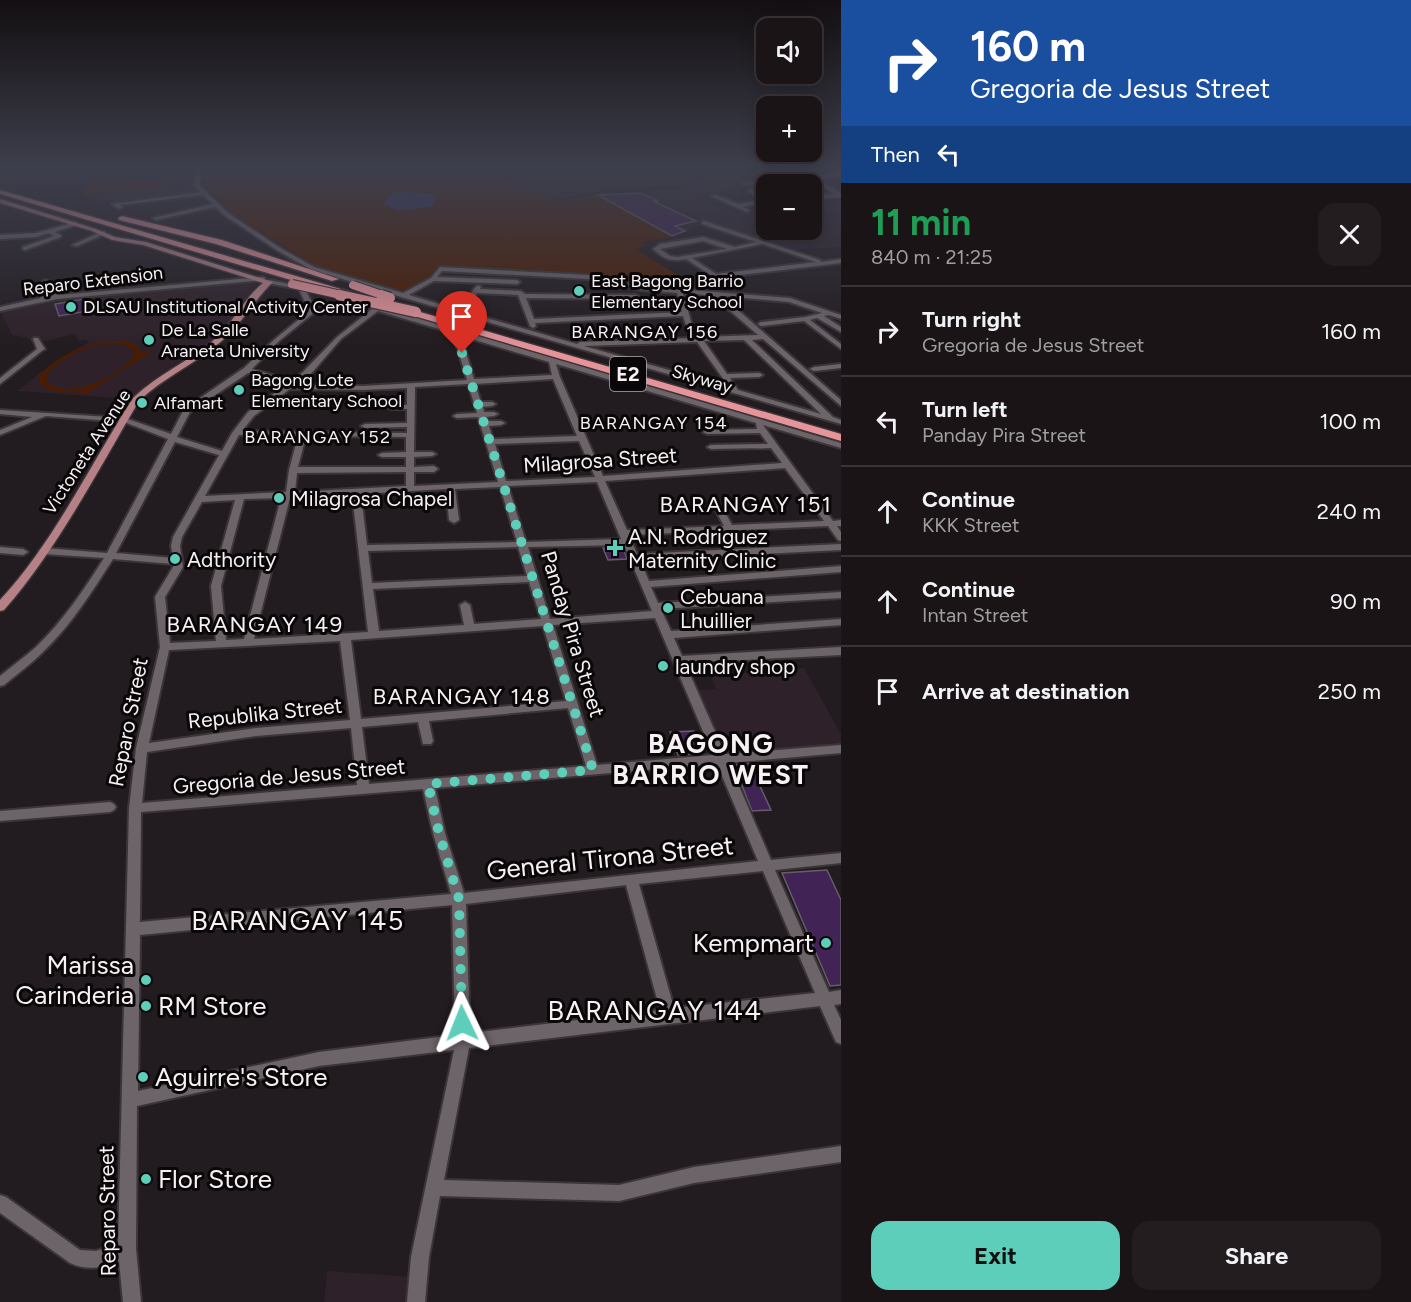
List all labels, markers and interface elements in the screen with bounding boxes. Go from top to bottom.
map controls [756,18,822,240]
button: sound [756,18,822,84]
text: 160 m [970,21,1086,72]
icon: right [871,24,949,102]
text: Gregoria de Jesus Street [970,72,1270,105]
button: + [756,96,822,162]
icon: left [932,138,965,171]
text: Then [871,141,920,168]
button: − [756,174,822,240]
text: 11 min [871,201,971,244]
button: close [1318,203,1381,266]
text: 840 m · 21:25 [871,245,993,269]
street label: Reparo Extension [22,262,164,300]
place label: East Bagong Barrio Elementary School [591,270,744,313]
marker: East Bagong Barrio Elementary School [572,284,586,298]
pin [436,291,487,353]
place label: DLSAU Institutional Activity Center [83,296,368,318]
marker: DLSAU Institutional Activity Center [64,300,78,314]
icon: arrive [445,300,478,333]
text: Turn right [922,306,1021,333]
icon: right [871,315,904,348]
text: 160 m [1321,318,1381,345]
place label: De La Salle Araneta University [161,319,310,362]
district label: BARANGAY 156 [571,321,719,343]
marker: De La Salle Araneta University [142,333,156,347]
text: Gregoria de Jesus Street [922,333,1144,357]
road number: E2 [610,357,646,391]
street label: Skyway [669,360,735,398]
place label: Bagong Lote Elementary School [251,369,402,412]
marker: Bagong Lote Elementary School [232,383,246,397]
street label: Victoneta Avenue [38,385,136,519]
place label: Alfamart [154,392,223,414]
marker: Alfamart [135,396,149,410]
text: Turn left [922,396,1008,423]
icon: left [871,405,904,438]
text: 100 m [1320,408,1381,435]
district label: BARANGAY 154 [580,412,728,434]
text: Panday Pira Street [922,423,1086,447]
district label: BARANGAY 152 [244,426,392,448]
street label: Milagrosa Street [522,442,678,478]
place label: Milagrosa Chapel [291,486,452,511]
text: Continue [922,486,1015,513]
marker: Milagrosa Chapel [272,491,286,505]
district label: BARANGAY 151 [660,491,832,518]
icon: ahead [871,495,904,528]
text: 240 m [1317,498,1381,525]
text: KKK Street [922,513,1020,537]
place label: A.N. Rodriguez Maternity Clinic [628,524,776,573]
marker: A.N. Rodriguez Maternity Clinic [606,539,624,557]
place label: Adthority [187,547,276,572]
street label: Panday Pira Street [536,548,610,720]
marker: Adthority [168,552,182,566]
text: Continue [922,576,1015,603]
place label: Cebuana Lhuillier [680,584,764,633]
icon: ahead [871,585,904,618]
text: 90 m [1330,588,1381,615]
marker: Cebuana Lhuillier [661,601,675,615]
text: Intan Street [922,603,1028,627]
district label: BARANGAY 149 [166,611,344,638]
place label: laundry shop [675,654,796,679]
street label: Reparo Street [103,655,153,789]
marker: laundry shop [656,659,670,673]
icon: arrive [871,675,904,708]
text: Arrive at destination [922,678,1130,705]
text: 250 m [1318,678,1381,705]
district label: BARANGAY 148 [373,683,551,710]
street label: Republika Street [187,692,344,734]
district label: BAGONG BARRIO WEST [612,727,810,791]
street label: Gregoria de Jesus Street [172,753,406,799]
street label: General Tirona Street [485,829,735,887]
district label: BARANGAY 145 [191,904,405,937]
place label: Kempmart [693,927,814,959]
marker: Kempmart [819,936,833,950]
place label: Marissa Carinderia [15,949,134,1011]
marker: Marissa Carinderia [139,973,153,987]
place label: RM Store [158,990,267,1022]
position arrow [430,991,494,1055]
district label: BARANGAY 144 [548,994,762,1027]
marker: RM Store [139,999,153,1013]
place label: Aguirre's Store [155,1061,328,1093]
marker: Aguirre's Store [136,1070,150,1084]
street label: Reparo Street [93,1145,121,1277]
place label: Flor Store [158,1163,272,1195]
marker: Flor Store [139,1172,153,1186]
button: Exit [871,1221,1120,1290]
button: Share [1132,1221,1381,1290]

